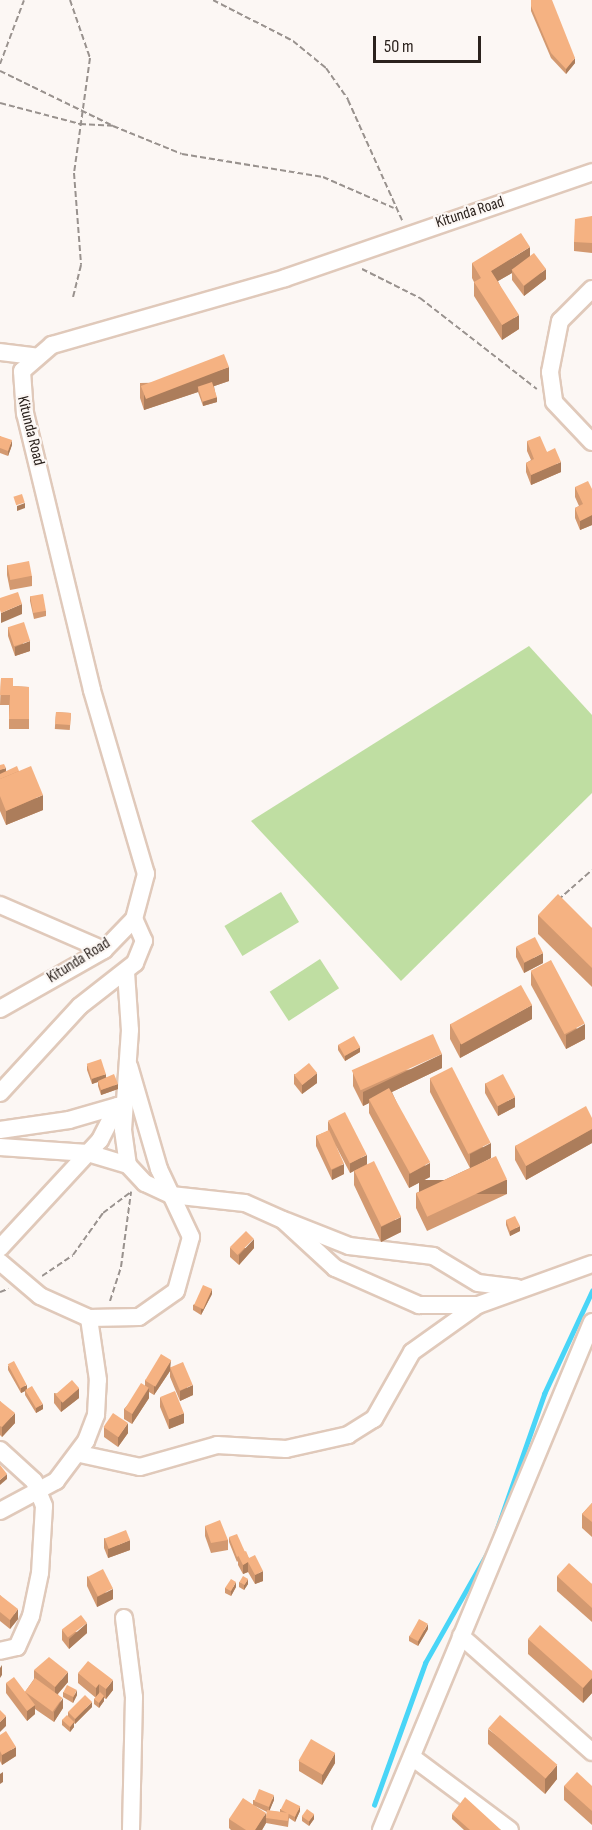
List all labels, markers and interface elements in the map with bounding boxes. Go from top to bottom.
scale bar [376,24,484,62]
text: 50 m [384,36,414,57]
street label: Kitunda Road [433,193,507,233]
street label: Kitunda Road [12,394,48,468]
street label: Kitunda Road [44,934,114,988]

